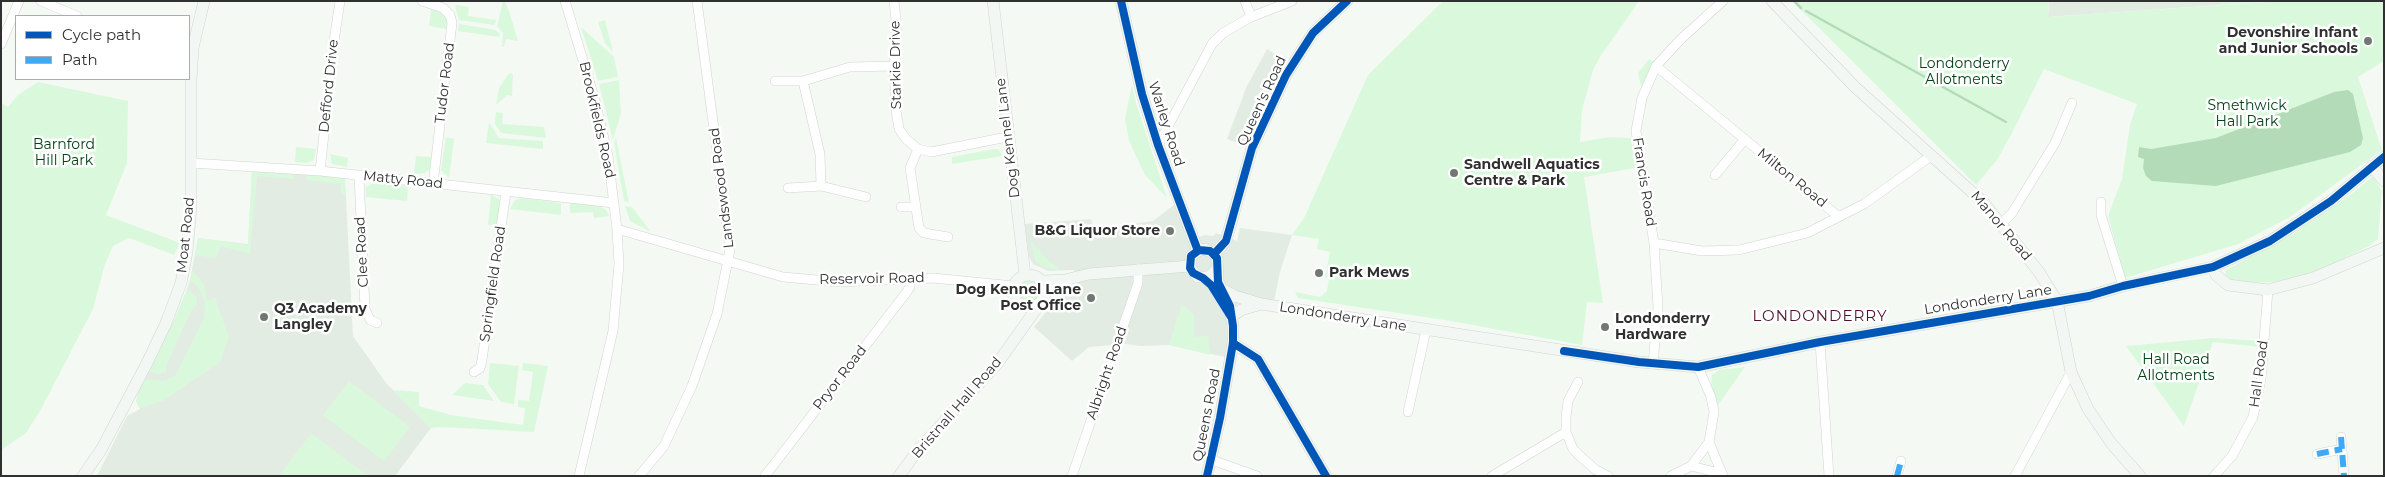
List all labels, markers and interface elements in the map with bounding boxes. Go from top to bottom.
legend [15,15,190,80]
street label: Starkie Drive [887,21,905,109]
text: Cycle path [62,25,141,44]
place label: Devonshire Infant and Junior Schools [2219,25,2358,58]
marker: Devonshire Infant and Junior Schools [2362,35,2374,47]
street label: Defford Drive [316,39,342,133]
street label: Tudor Road [432,42,458,124]
text: Path [62,50,98,69]
street label: Queen's Road [1234,53,1290,149]
park label: Londonderry Allotments [1919,56,2009,88]
street label: Brookfields Road [575,60,619,180]
street label: Dog Kennel Lane [992,77,1024,199]
street label: Warley Road [1144,79,1188,169]
park label: Smethwick Hall Park [2207,98,2287,130]
street label: Landswood Road [706,127,738,249]
street label: Francis Road [1629,136,1659,228]
park label: Barnford Hill Park [33,137,95,170]
street label: Milton Road [1754,145,1830,211]
place label: Sandwell Aquatics Centre & Park [1464,157,1600,190]
street label: Matty Road [362,167,444,193]
marker: Sandwell Aquatics Centre & Park [1448,167,1460,179]
street label: Manor Road [1967,188,2035,264]
street label: Moat Road [174,196,198,274]
street label: Clee Road [352,216,372,288]
place label: B&G Liquor Store [1035,223,1160,239]
street label: Springfield Road [477,225,509,343]
marker: B&G Liquor Store [1164,225,1176,237]
place label: Park Mews [1329,265,1409,281]
marker: Park Mews [1313,267,1325,279]
street label: Reservoir Road [819,270,925,288]
place label: Dog Kennel Lane Post Office [955,282,1081,314]
street label: Londonderry Lane [1923,282,2053,318]
marker: Dog Kennel Lane Post Office [1085,292,1097,304]
street label: Londonderry Lane [1278,299,1408,335]
place label: Q3 Academy Langley [274,301,367,334]
district label: LONDONDERRY [1751,308,1889,326]
marker: Q3 Academy Langley [258,311,270,323]
place label: Londonderry Hardware [1615,311,1710,344]
marker: Londonderry Hardware [1599,321,1611,333]
street label: Albright Road [1083,324,1131,422]
street label: Hall Road [2246,339,2272,409]
street label: Pryor Road [810,342,870,414]
park label: Hall Road Allotments [2137,352,2215,384]
street label: Bristnall Hall Road [908,354,1006,462]
street label: Queens Road [1190,367,1224,463]

